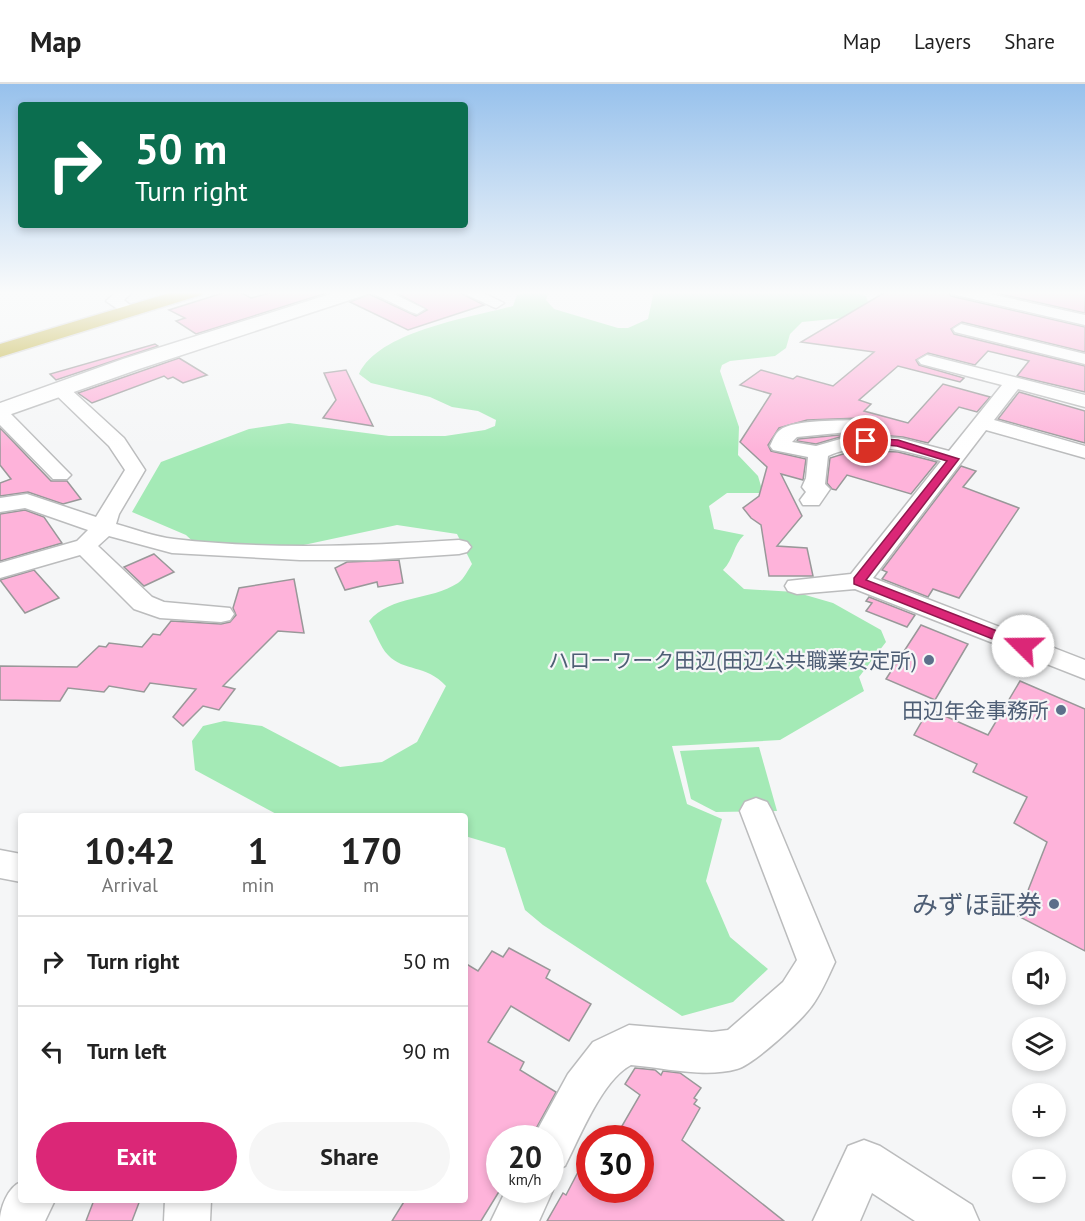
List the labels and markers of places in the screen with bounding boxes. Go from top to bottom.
pin [840,415,891,466]
place label: ハローワーク田辺(田辺公共職業安定所) [548,647,917,674]
marker: ハローワーク田辺(田辺公共職業安定所) [922,653,936,667]
place label: 田辺年金事務所 [902,697,1049,724]
marker: 田辺年金事務所 [1054,703,1068,717]
place label: みずほ証券 [912,888,1042,921]
marker: みずほ証券 [1047,897,1061,911]

